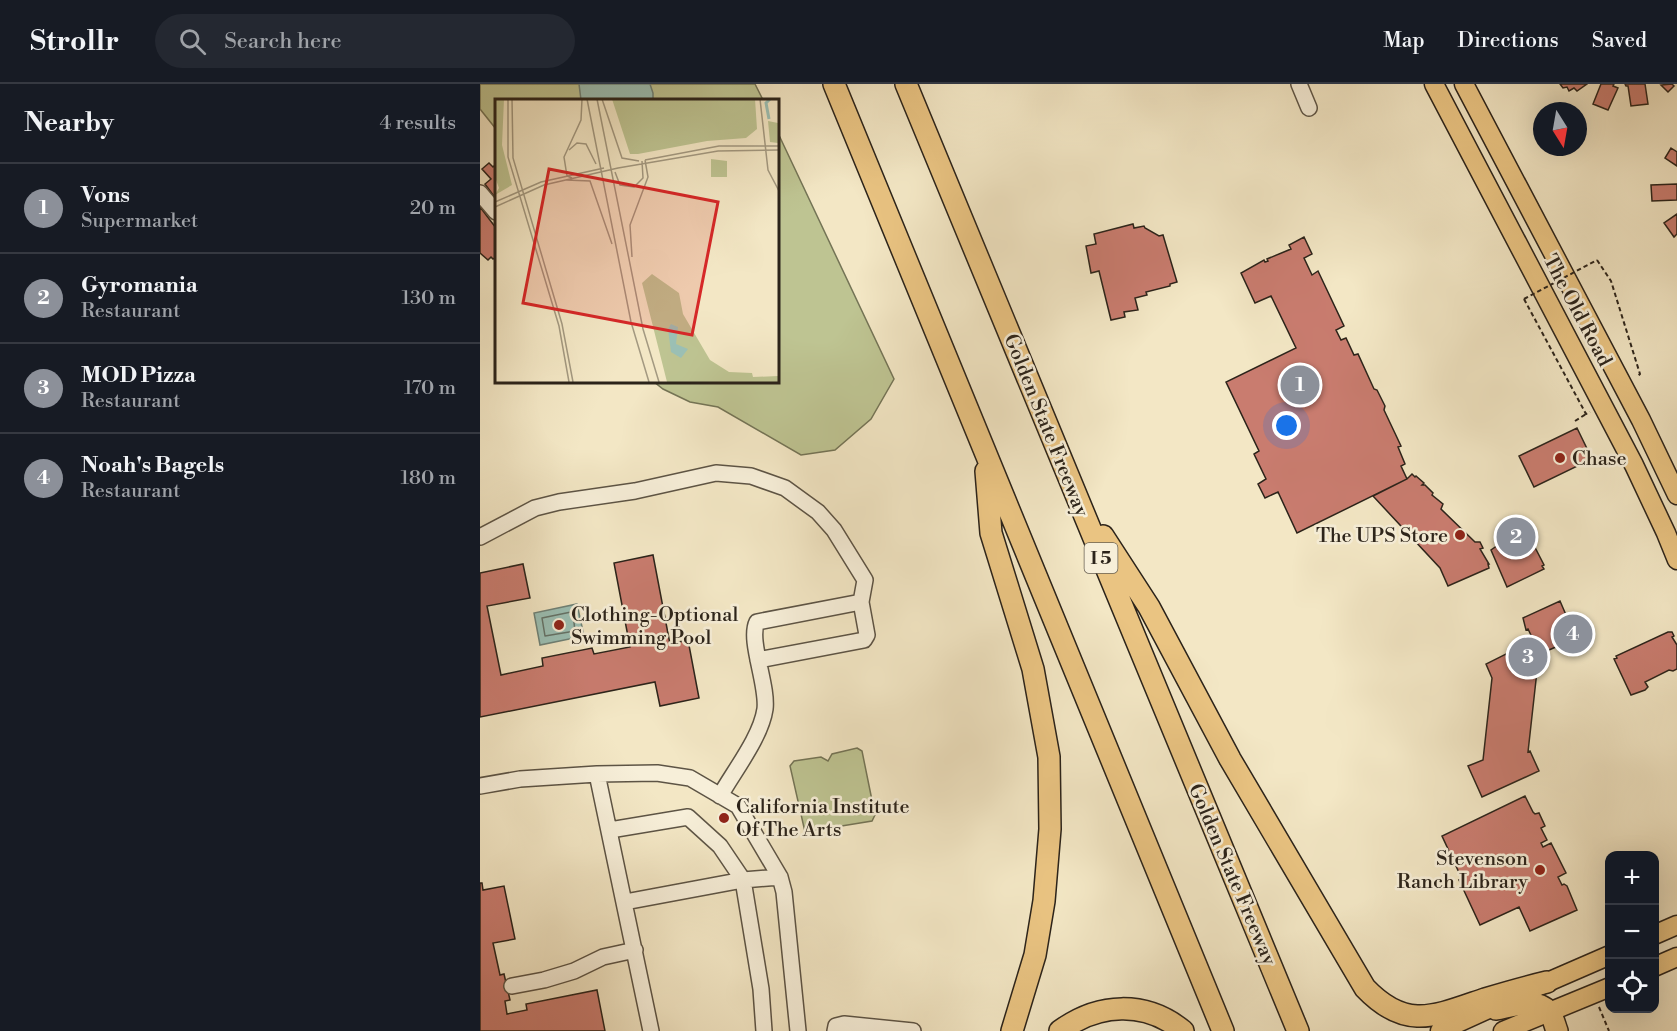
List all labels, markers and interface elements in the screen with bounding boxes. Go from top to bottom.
search box [155,14,575,68]
text: Strollr [30,24,119,59]
icon: search [176,25,209,58]
text: Search here [224,28,342,55]
text: Map [1383,28,1425,54]
text: Directions [1458,28,1559,54]
text: Saved [1592,28,1647,54]
inset map [495,99,778,382]
north arrow [1533,102,1587,156]
text: Nearby [24,107,114,139]
text: 4 results [379,111,456,136]
text: Vons [81,182,130,209]
text: 1 [39,196,48,221]
text: 20 m [410,196,456,221]
text: Supermarket [81,209,198,234]
street label: The Old Road [1537,250,1617,372]
text: Gyromania [81,272,198,299]
text: 2 [37,286,50,311]
text: 130 m [401,286,456,311]
text: Restaurant [81,299,180,324]
street label: Golden State Freeway [998,331,1094,521]
text: MOD Pizza [81,362,196,389]
pin: 1 [1280,362,1320,408]
text: 3 [37,376,50,401]
text: 170 m [404,376,456,401]
text: Restaurant [81,389,180,414]
your location [1272,411,1301,440]
place label: Chase [1572,447,1627,472]
marker: Chase [1553,451,1567,465]
text: Noah's Bagels [81,452,224,479]
text: 4 [37,466,50,491]
text: 180 m [401,466,456,491]
text: Restaurant [81,479,180,504]
pin: 2 [1496,514,1536,560]
place label: The UPS Store [1316,524,1448,549]
marker: The UPS Store [1453,528,1467,542]
road number: I 5 [1084,543,1118,573]
place label: Clothing-Optional Swimming Pool [571,603,738,651]
pin: 4 [1554,612,1592,656]
marker: Clothing-Optional Swimming Pool [552,618,566,632]
pin: 3 [1508,634,1548,680]
street label: Golden State Freeway [1182,780,1281,969]
place label: California Institute Of The Arts [736,795,910,843]
marker: California Institute Of The Arts [717,811,731,825]
place label: Stevenson Ranch Library [1397,847,1528,895]
map controls [1605,851,1659,1013]
button: + [1605,851,1659,905]
marker: Stevenson Ranch Library [1533,863,1547,877]
button: − [1605,905,1659,959]
button: locate [1605,959,1659,1013]

